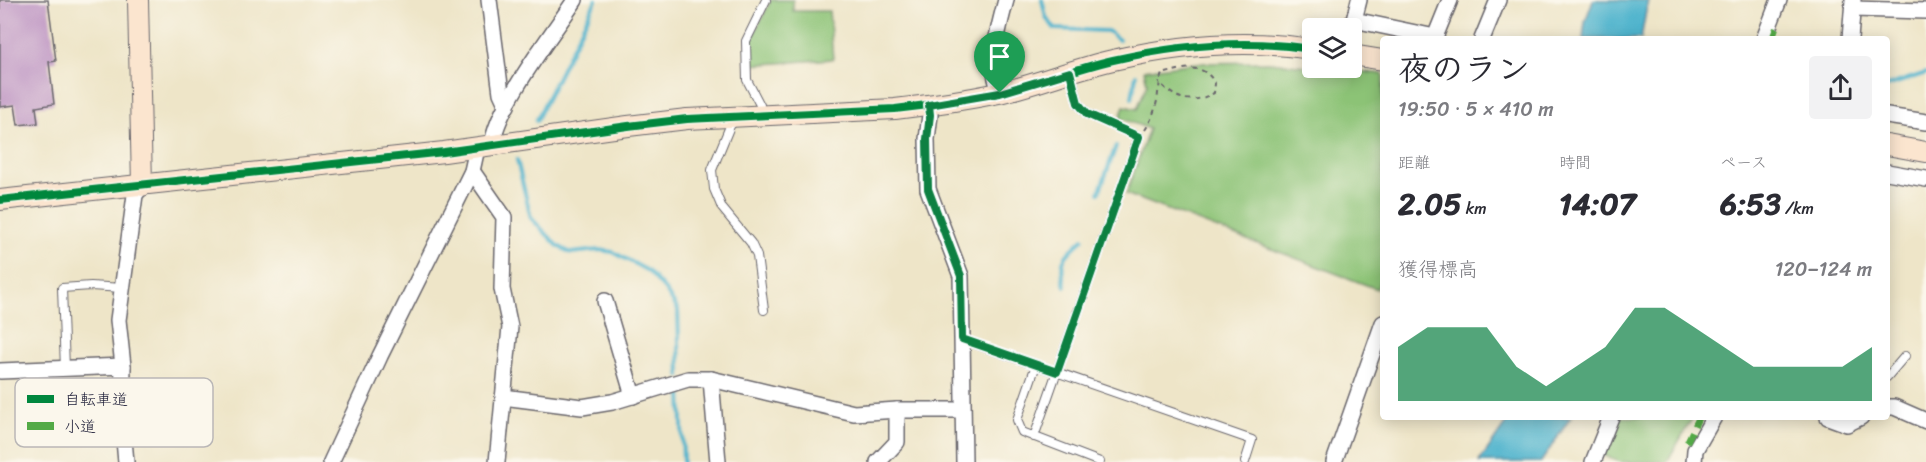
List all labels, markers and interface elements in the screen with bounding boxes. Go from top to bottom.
map controls [1302,18,1362,78]
button: layers [1302,18,1362,78]
pin [974,31,1025,93]
icon: arrive [983,40,1016,73]
text: 夜のラン [1398,40,1530,98]
button: share [1809,56,1872,119]
text: 19:50 · 5 × 410 m [1398,92,1554,127]
text: 距離 [1398,148,1430,177]
text: 時間 [1559,148,1591,177]
text: ペース [1720,148,1767,177]
text: 2.05 [1398,177,1462,231]
text: 14:07 [1559,177,1636,231]
text: 6:53 [1720,177,1781,231]
text: km [1462,194,1487,223]
text: /km [1781,194,1814,223]
text: 獲得標高 [1398,252,1478,287]
text: 120–124 m [1775,252,1872,287]
legend [15,378,213,447]
text: 自転車道 [64,385,128,414]
text: 小道 [64,412,96,441]

